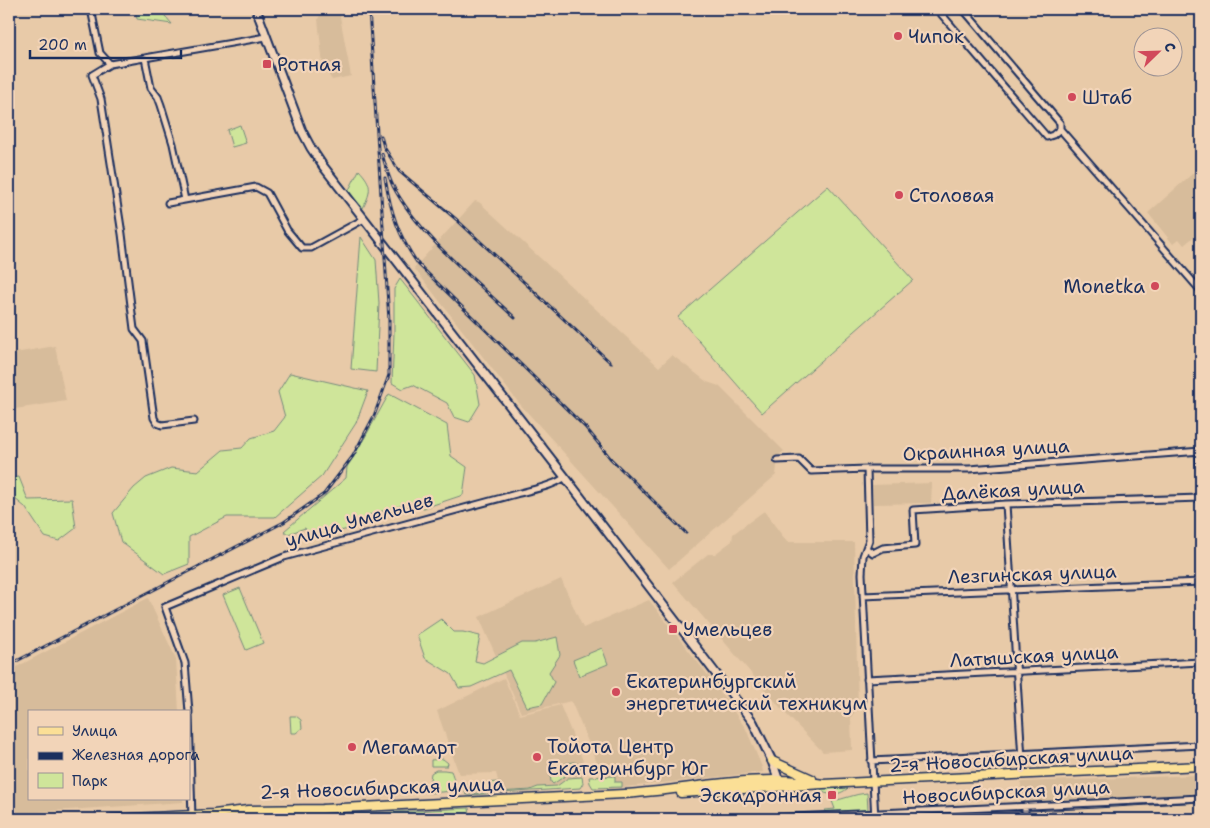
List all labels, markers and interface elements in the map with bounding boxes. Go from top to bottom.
place label: Чипок [908,24,964,49]
scale bar [30,28,181,60]
north arrow [1132,28,1182,78]
marker: Чипок [892,30,904,42]
text: 200 m [38,35,87,55]
text: С [1160,39,1180,54]
place label: Ротная [277,52,341,77]
marker: Ротная [261,58,273,70]
place label: Штаб [1082,85,1132,110]
marker: Штаб [1066,91,1078,103]
place label: Столовая [909,183,994,208]
marker: Столовая [893,189,905,201]
place label: Monetka [1063,274,1145,299]
marker: Monetka [1149,280,1161,292]
street label: Окраинная улица [902,433,1070,467]
street label: Далёкая улица [941,474,1085,506]
street label: улица Умельцев [282,487,436,553]
street label: Лезгинская улица [947,559,1117,589]
place label: Умельцев [683,617,772,642]
marker: Умельцев [667,623,679,635]
street label: Латышская улица [949,639,1119,673]
place label: Екатеринбургский энергетический техникум [626,669,867,716]
marker: Екатеринбургский энергетический техникум [610,686,622,698]
legend [28,710,190,800]
text: Улица [72,721,118,741]
place label: Тойота Центр Екатеринбург Юг [547,734,708,781]
place label: Мегамарт [362,735,457,760]
street label: 2-я Новосибирская улица [888,740,1134,778]
marker: Мегамарт [346,741,358,753]
text: Железная дорога [72,745,200,765]
marker: Тойота Центр Екатеринбург Юг [531,751,543,763]
text: Парк [72,771,108,791]
street label: 2-я Новосибирская улица [259,771,505,805]
street label: Новосибирская улица [902,774,1111,810]
place label: Эскадронная [700,783,822,808]
marker: Эскадронная [826,789,838,801]

